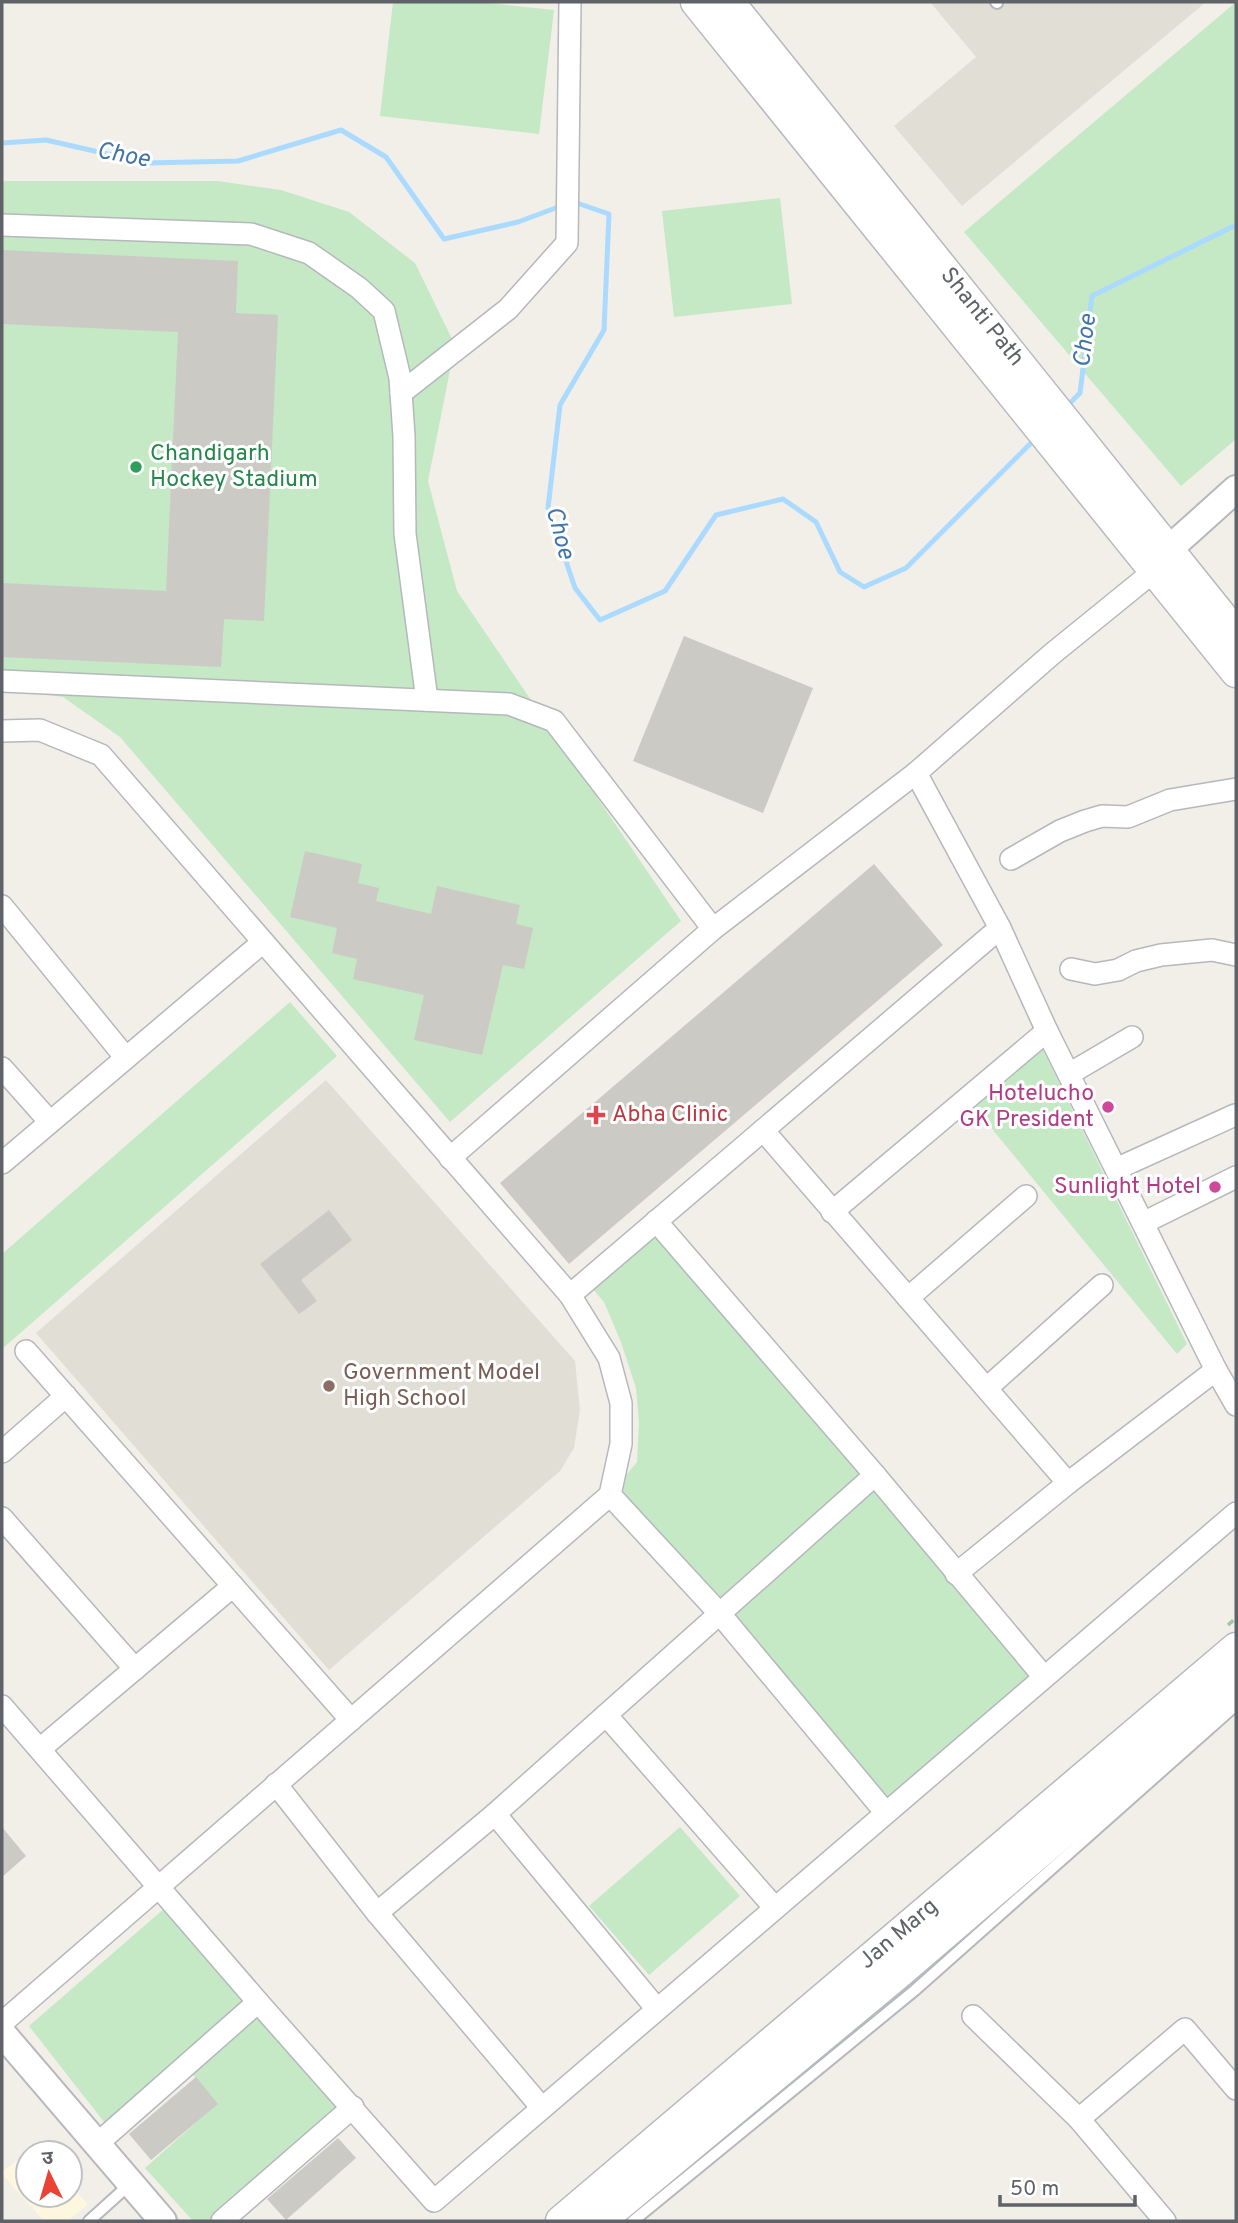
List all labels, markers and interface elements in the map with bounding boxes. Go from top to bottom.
water label: Choe [94,137,152,176]
street label: Shanti Path [933,262,1030,372]
water label: Choe [1068,312,1104,369]
place label: Chandigarh Hockey Stadium [150,440,318,495]
marker: Chandigarh Hockey Stadium [128,459,144,475]
water label: Choe [538,503,581,563]
place label: Hotelucho GK President [959,1080,1094,1135]
marker: Hotelucho GK President [1100,1099,1116,1115]
place label: Abha Clinic [612,1101,728,1130]
marker: Abha Clinic [586,1105,606,1125]
place label: Sunlight Hotel [1054,1173,1201,1202]
marker: Sunlight Hotel [1207,1179,1223,1195]
place label: Government Model High School [343,1359,540,1414]
marker: Government Model High School [321,1378,337,1394]
street label: Jan Marg [853,1893,944,1976]
north arrow [14,2139,84,2209]
text: उ [41,2147,55,2171]
scale bar [1000,2164,1135,2208]
text: 50 m [1010,2176,1059,2203]

